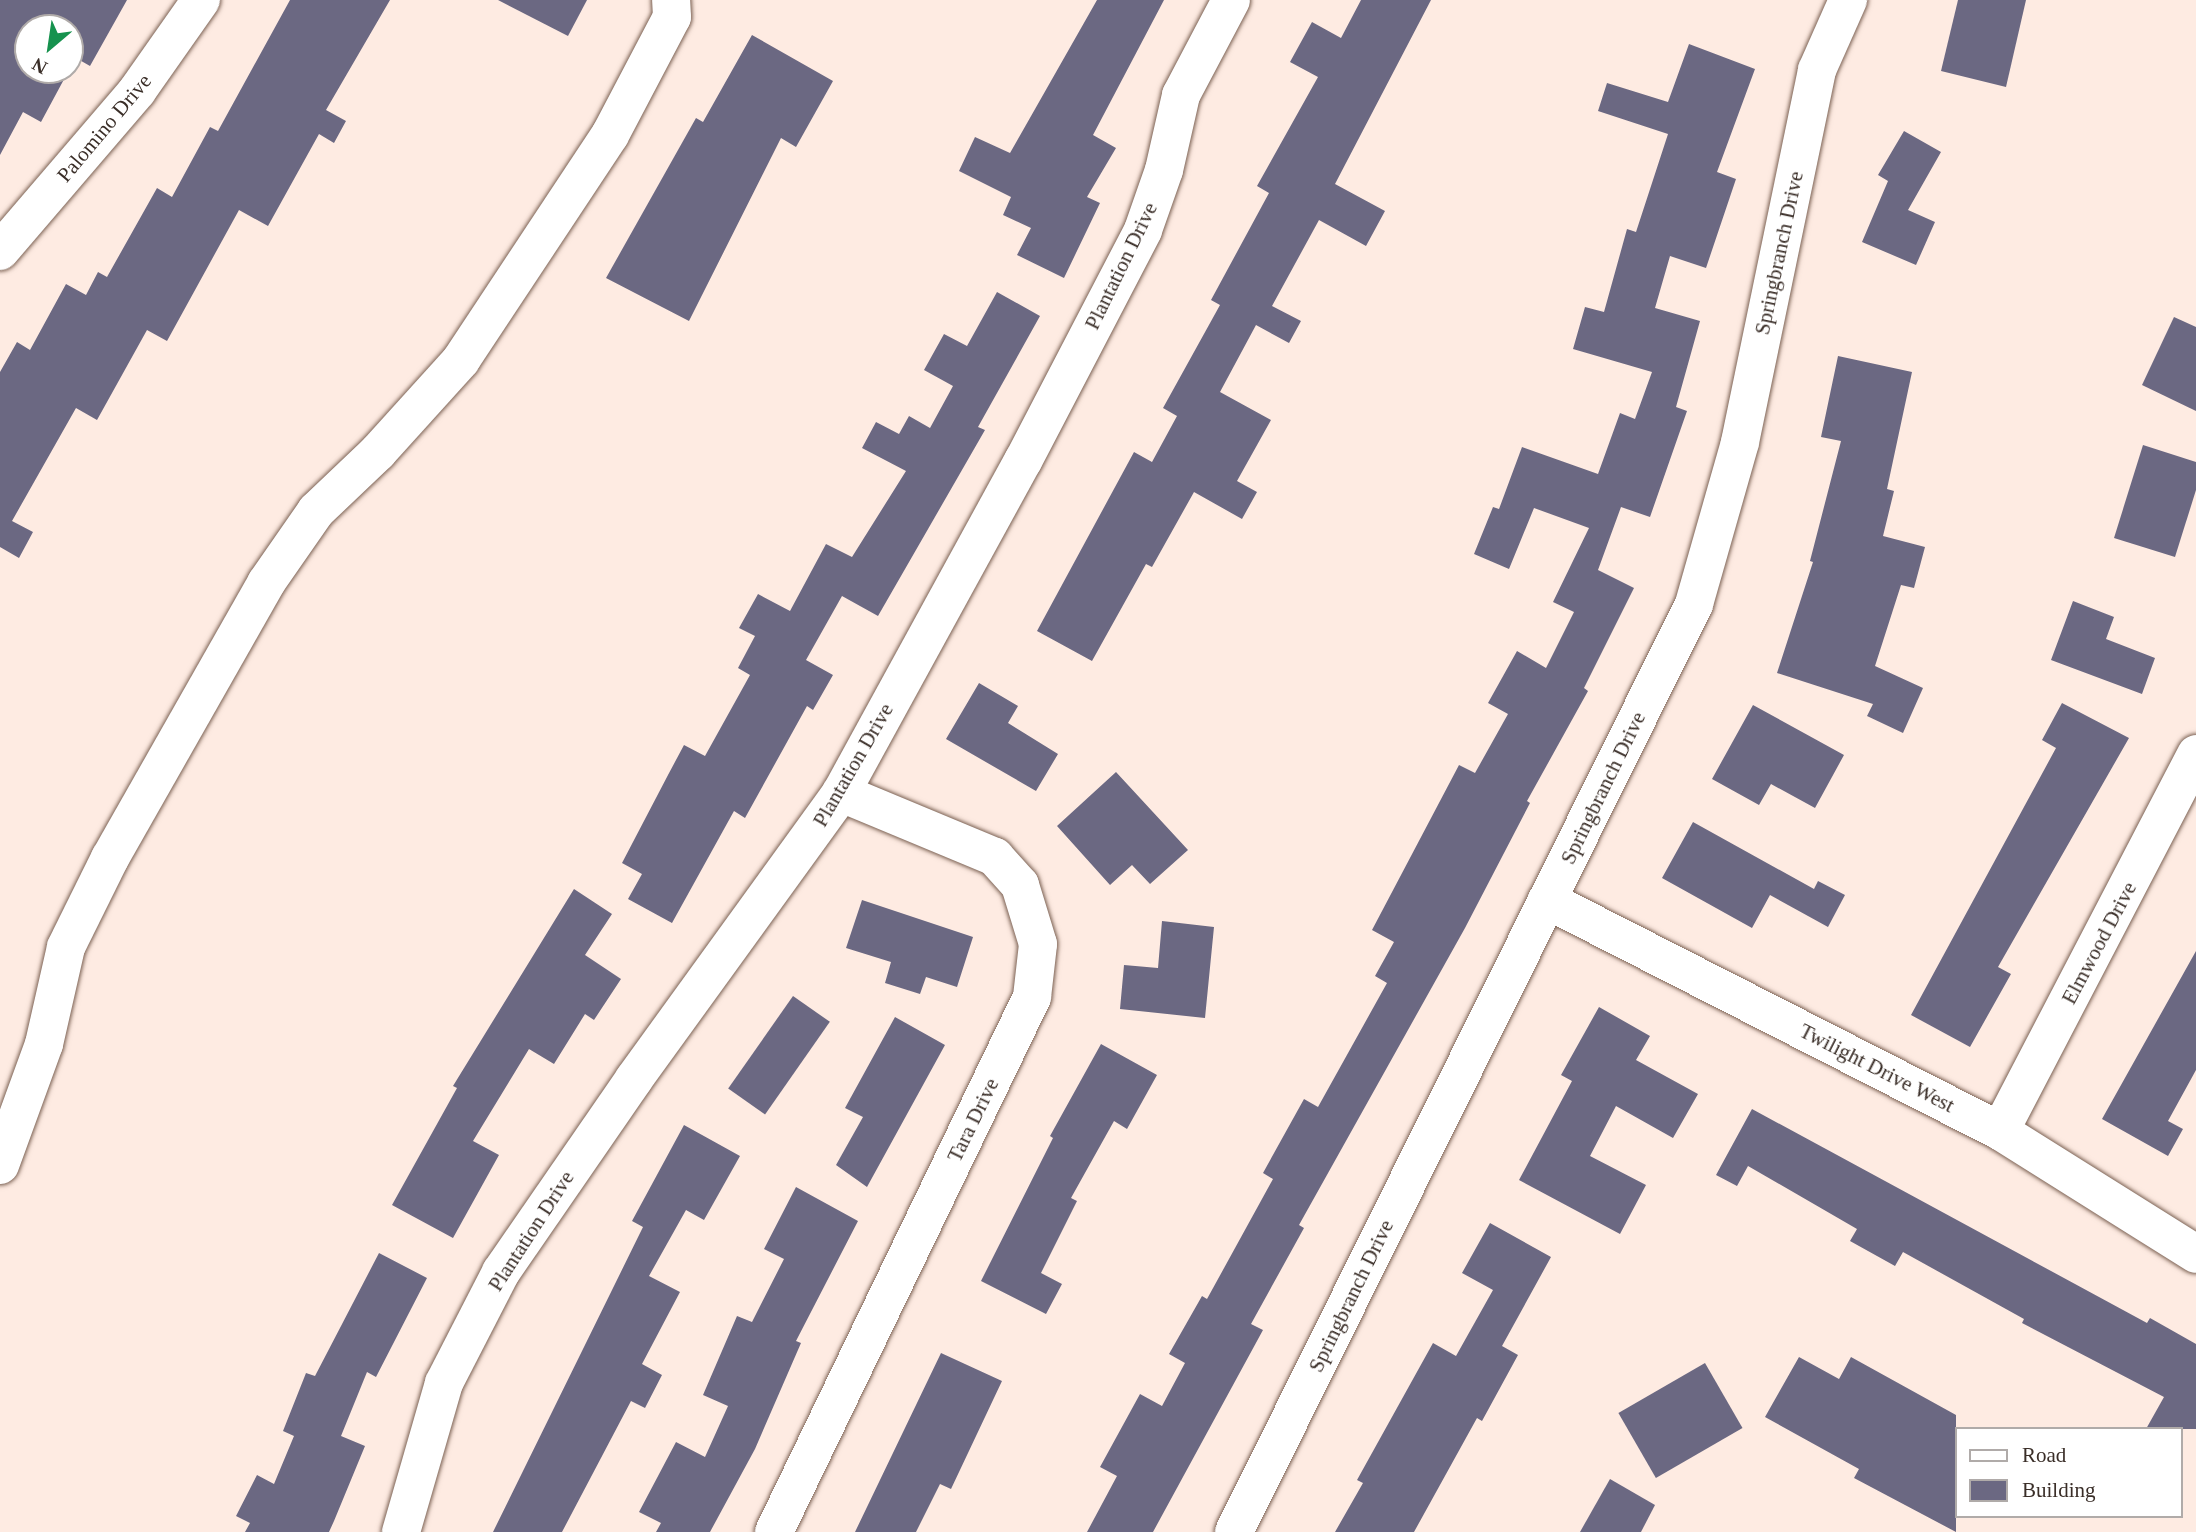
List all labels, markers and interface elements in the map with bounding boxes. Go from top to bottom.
north arrow [14,14,84,84]
text: N [28,54,51,79]
street label: Palomino Drive [51,69,157,187]
street label: Springbranch Drive [1749,169,1809,337]
street label: Plantation Drive [1079,198,1163,334]
street label: Plantation Drive [808,699,898,831]
street label: Springbranch Drive [1555,708,1651,868]
street label: Elmwood Drive [2056,878,2142,1008]
street label: Twilight Drive West [1795,1018,1959,1118]
street label: Tara Drive [942,1074,1004,1166]
street label: Plantation Drive [483,1166,579,1296]
street label: Springbranch Drive [1303,1216,1399,1376]
legend [1954,1427,2182,1518]
text: Road [2022,1443,2066,1467]
text: Building [2022,1478,2096,1502]

